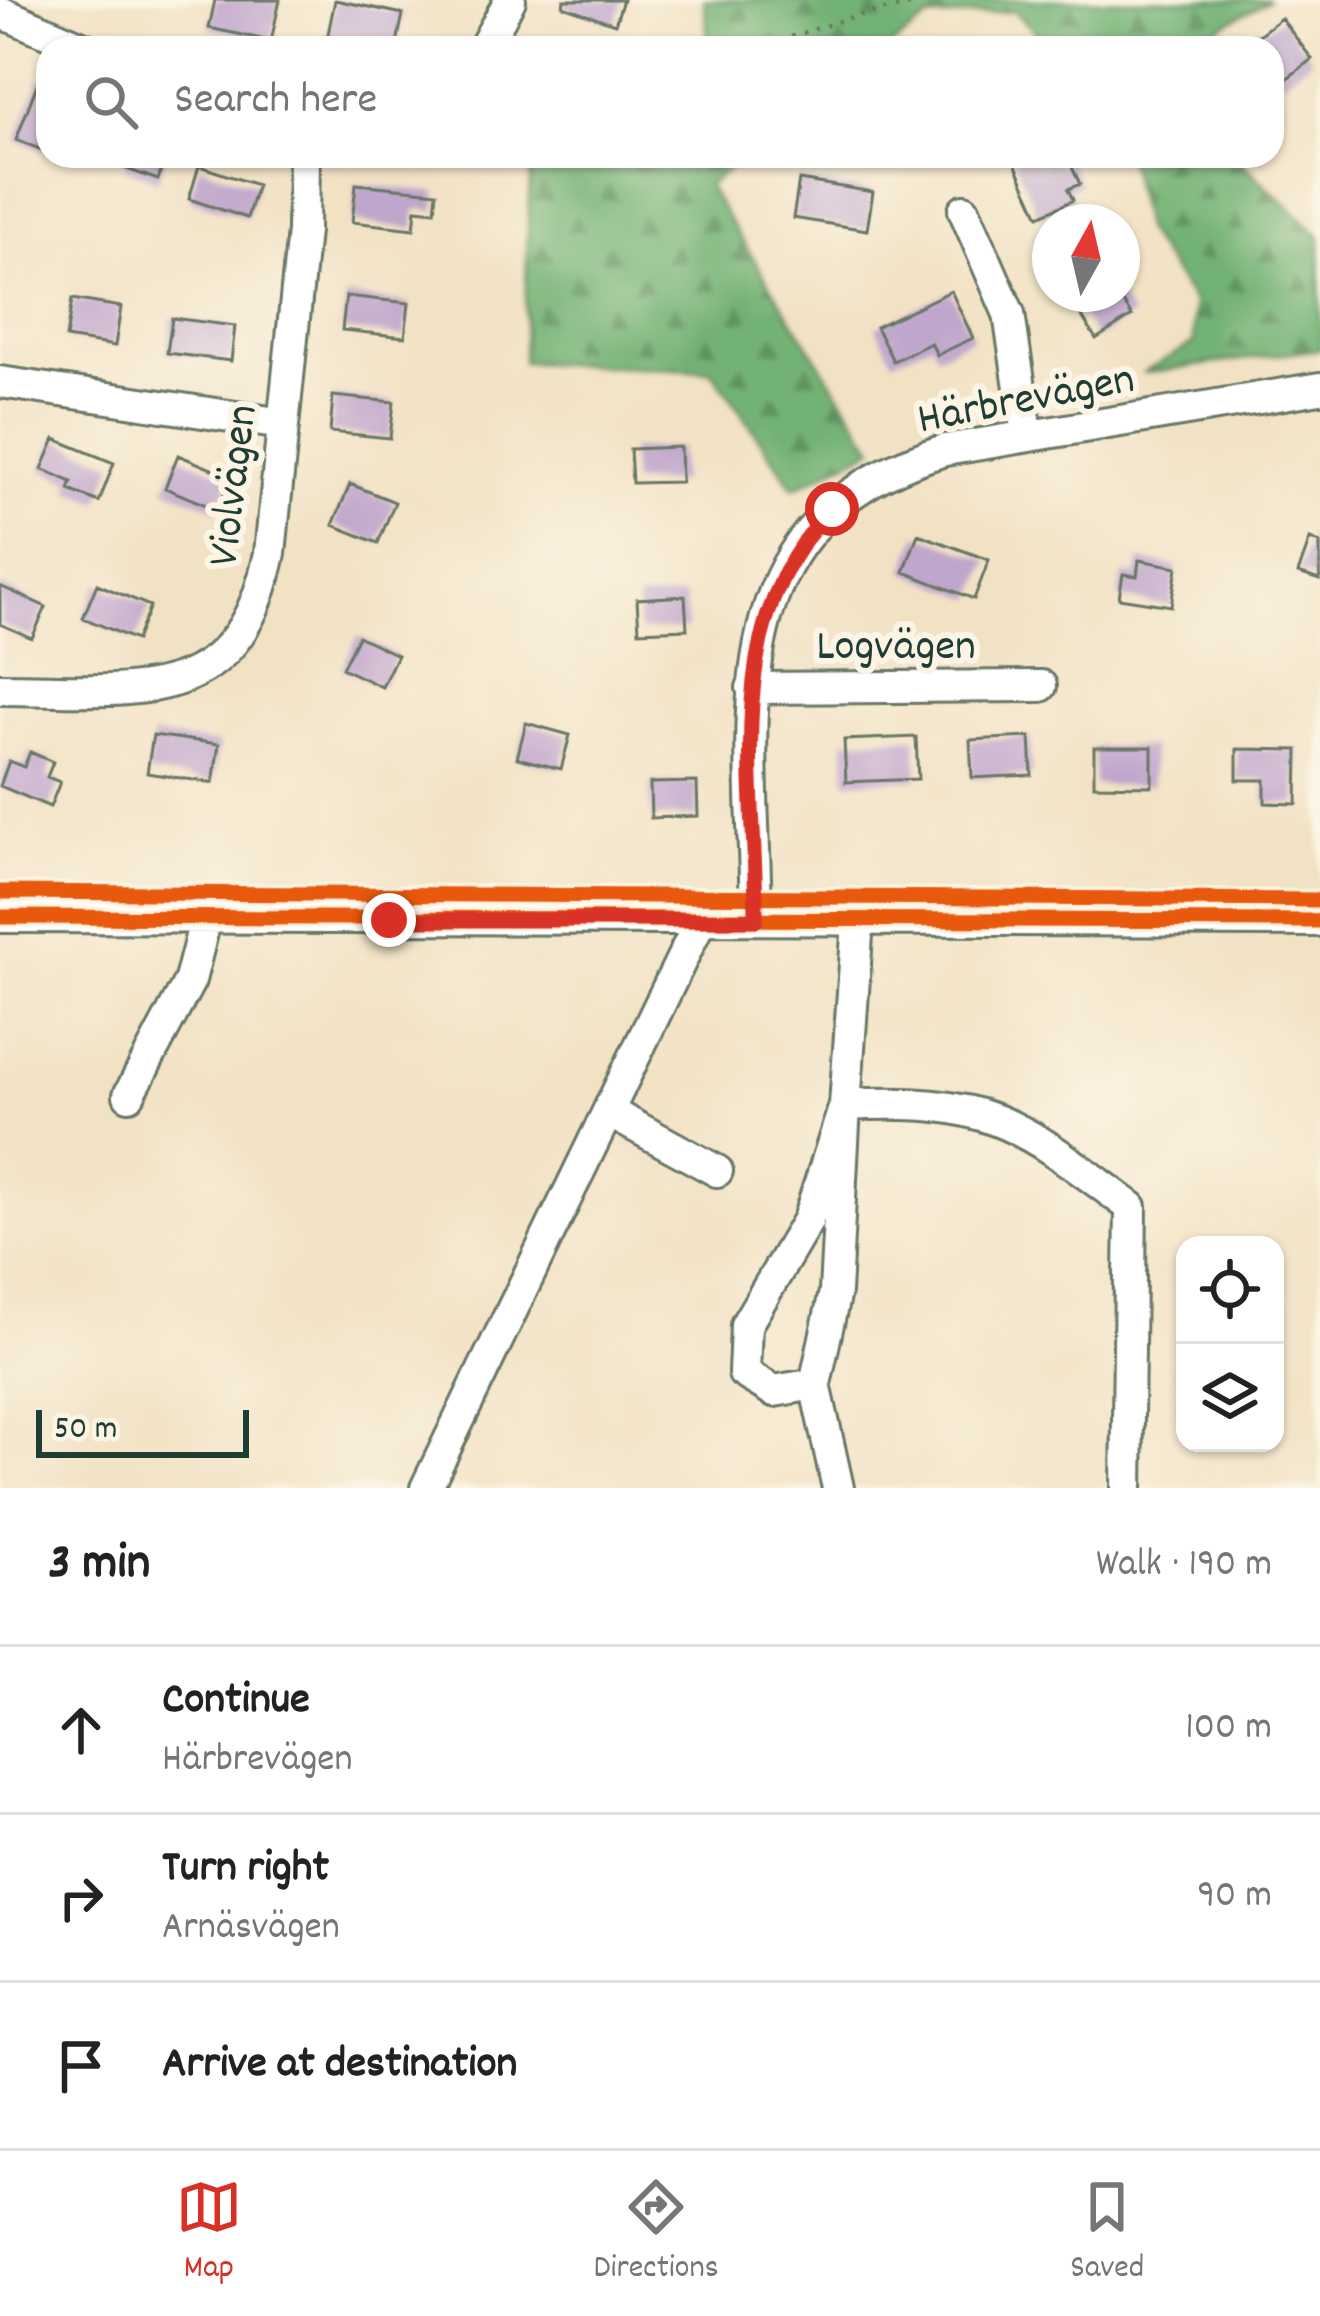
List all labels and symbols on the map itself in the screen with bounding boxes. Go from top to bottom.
north arrow [1032,204,1140,312]
street label: Härbrevägen [912,349,1140,454]
street label: Violvägen [194,401,278,570]
route start [805,482,859,536]
street label: Logvägen [816,617,976,681]
route end [362,893,416,947]
scale bar [36,1404,249,1457]

